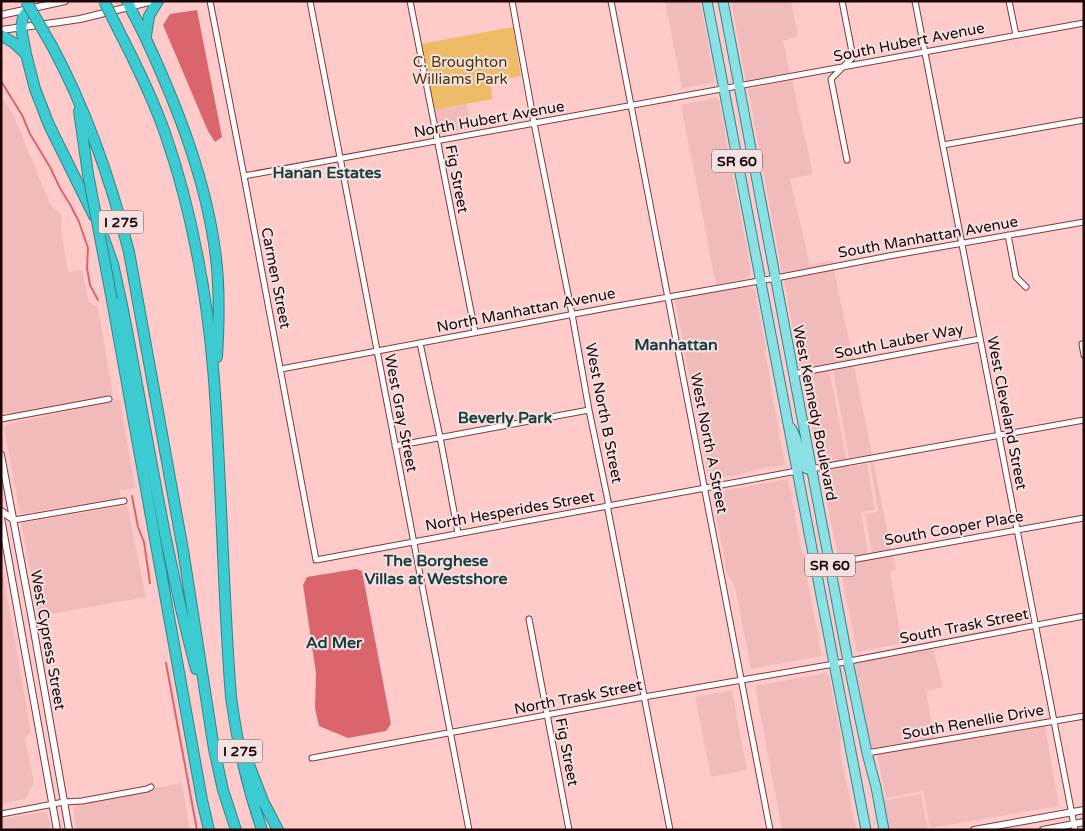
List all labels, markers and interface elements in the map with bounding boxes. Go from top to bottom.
street label: South Hubert Avenue [832,19,986,65]
park label: C. Broughton Williams Park [412,53,508,88]
street label: North Hubert Avenue [412,97,566,141]
street label: Fig Street [442,143,472,215]
road number: SR 60 [712,150,762,172]
district label: Hanan Estates [272,163,382,183]
road number: I 275 [98,210,144,233]
street label: South Manhattan Avenue [837,212,1019,262]
street label: Carmen Street [257,226,295,330]
street label: North Manhattan Avenue [435,284,617,336]
street label: South Lauber Way [833,320,965,362]
street label: West Kennedy Boulevard [789,324,841,502]
district label: Manhattan [634,335,718,355]
street label: West Cleveland Street [983,335,1031,492]
street label: West North B Street [582,341,626,485]
street label: West Gray Street [381,352,421,474]
street label: West North A Street [687,371,732,515]
district label: Beverly Park [458,408,553,428]
street label: North Hesperides Street [424,487,596,535]
street label: South Cooper Place [883,507,1025,549]
district label: The Borghese Villas at Westshore [364,551,508,589]
road number: SR 60 [805,554,855,576]
street label: West Cypress Street [27,568,69,712]
street label: South Trask Street [898,605,1030,647]
district label: Ad Mer [306,633,363,653]
street label: North Trask Street [512,676,644,718]
street label: South Renellie Drive [901,701,1045,743]
street label: Fig Street [552,716,582,788]
road number: I 275 [218,739,262,762]

